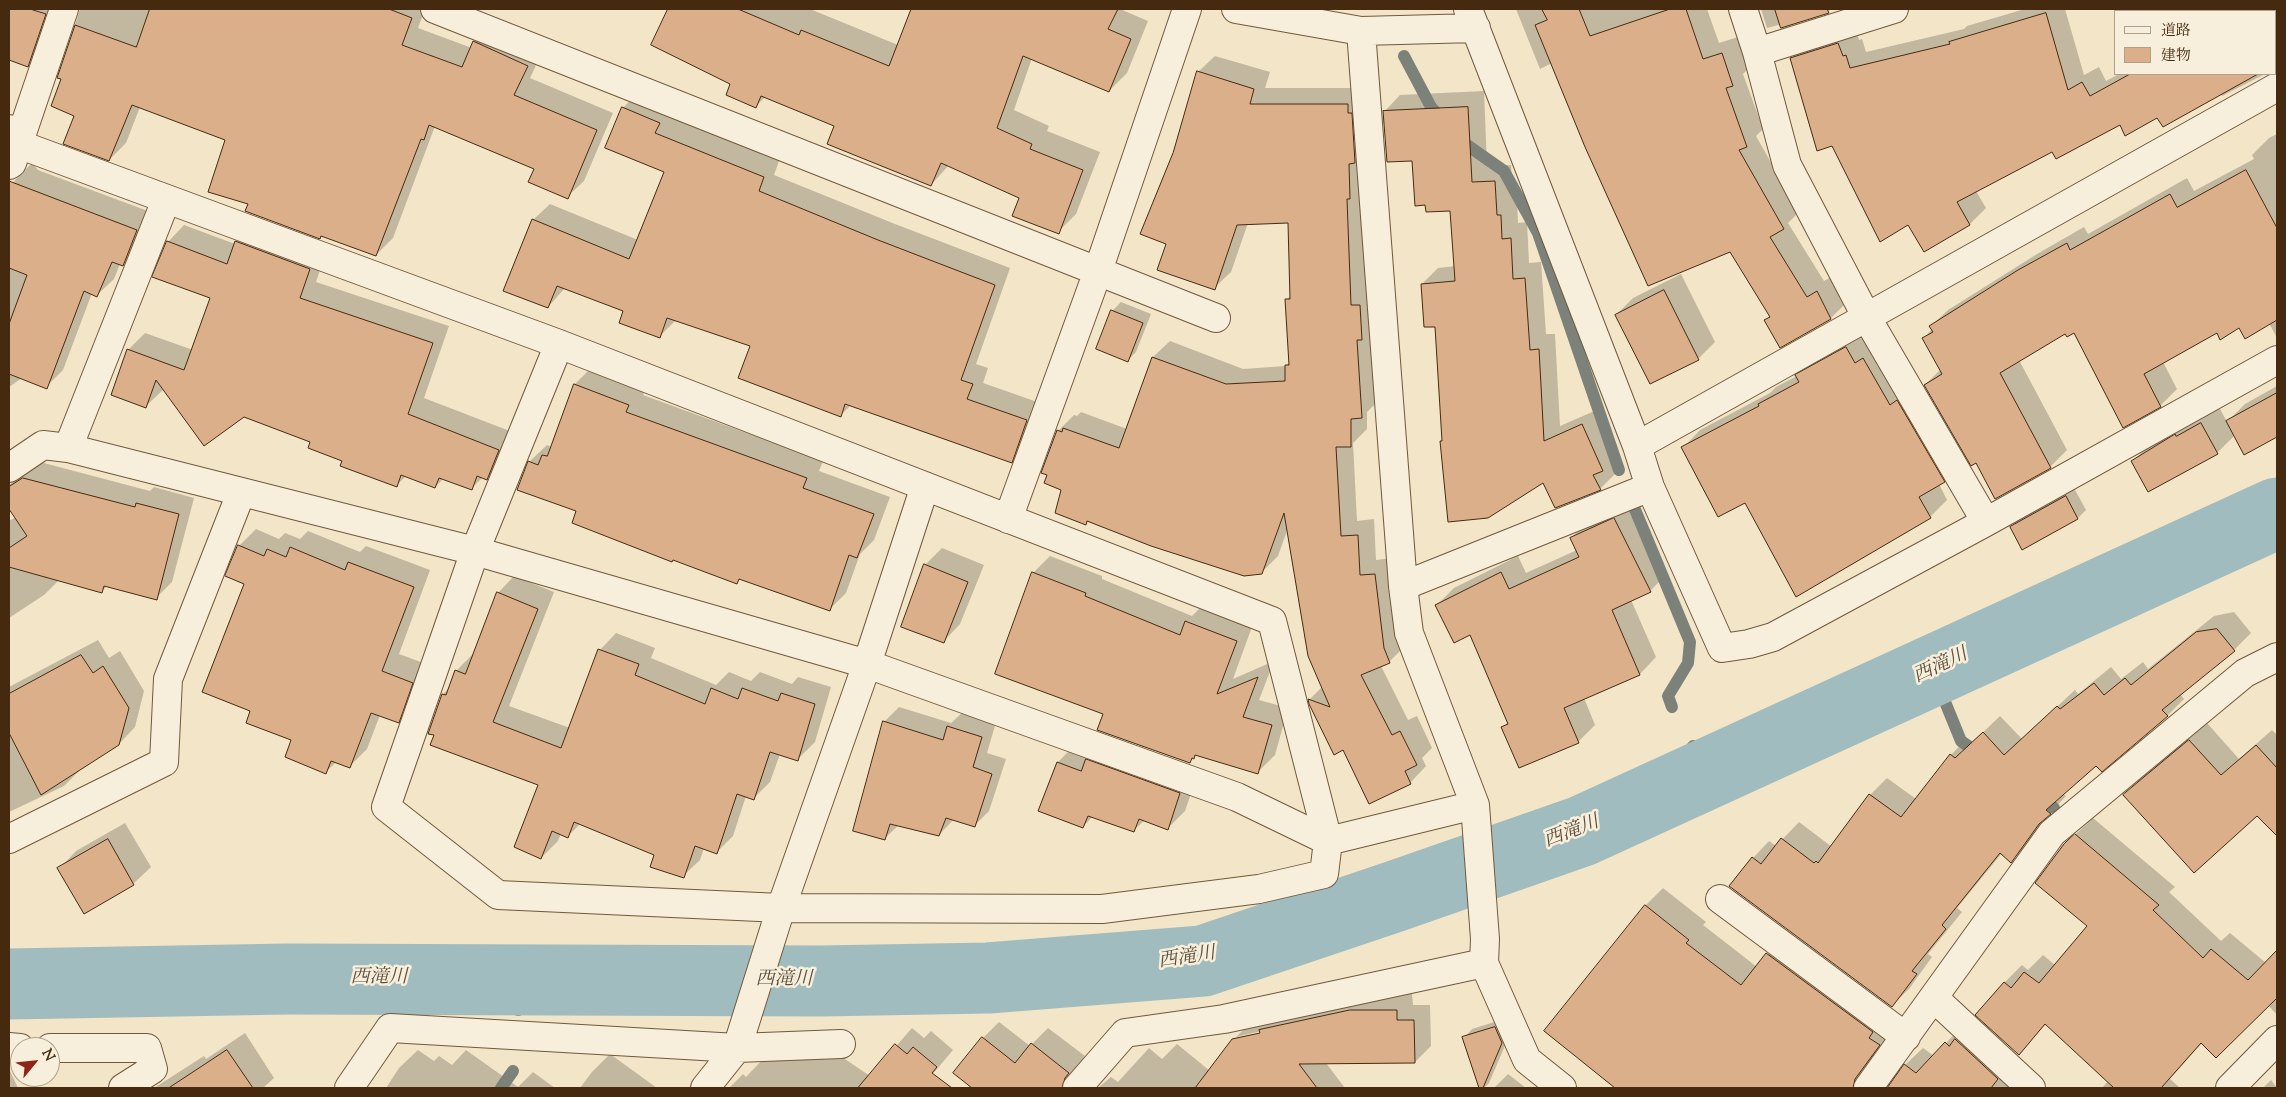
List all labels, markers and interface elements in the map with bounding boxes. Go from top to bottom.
legend [2114,10,2276,75]
text: 道路 [2161,21,2191,42]
text: 建物 [2161,46,2191,67]
water label: 西滝川 [1910,645,1972,689]
water label: 西滝川 [1541,812,1603,854]
water label: 西滝川 [1157,943,1217,975]
water label: 西滝川 [351,968,407,990]
water label: 西滝川 [756,970,812,992]
north arrow [10,1037,60,1087]
text: N [36,1046,59,1065]

